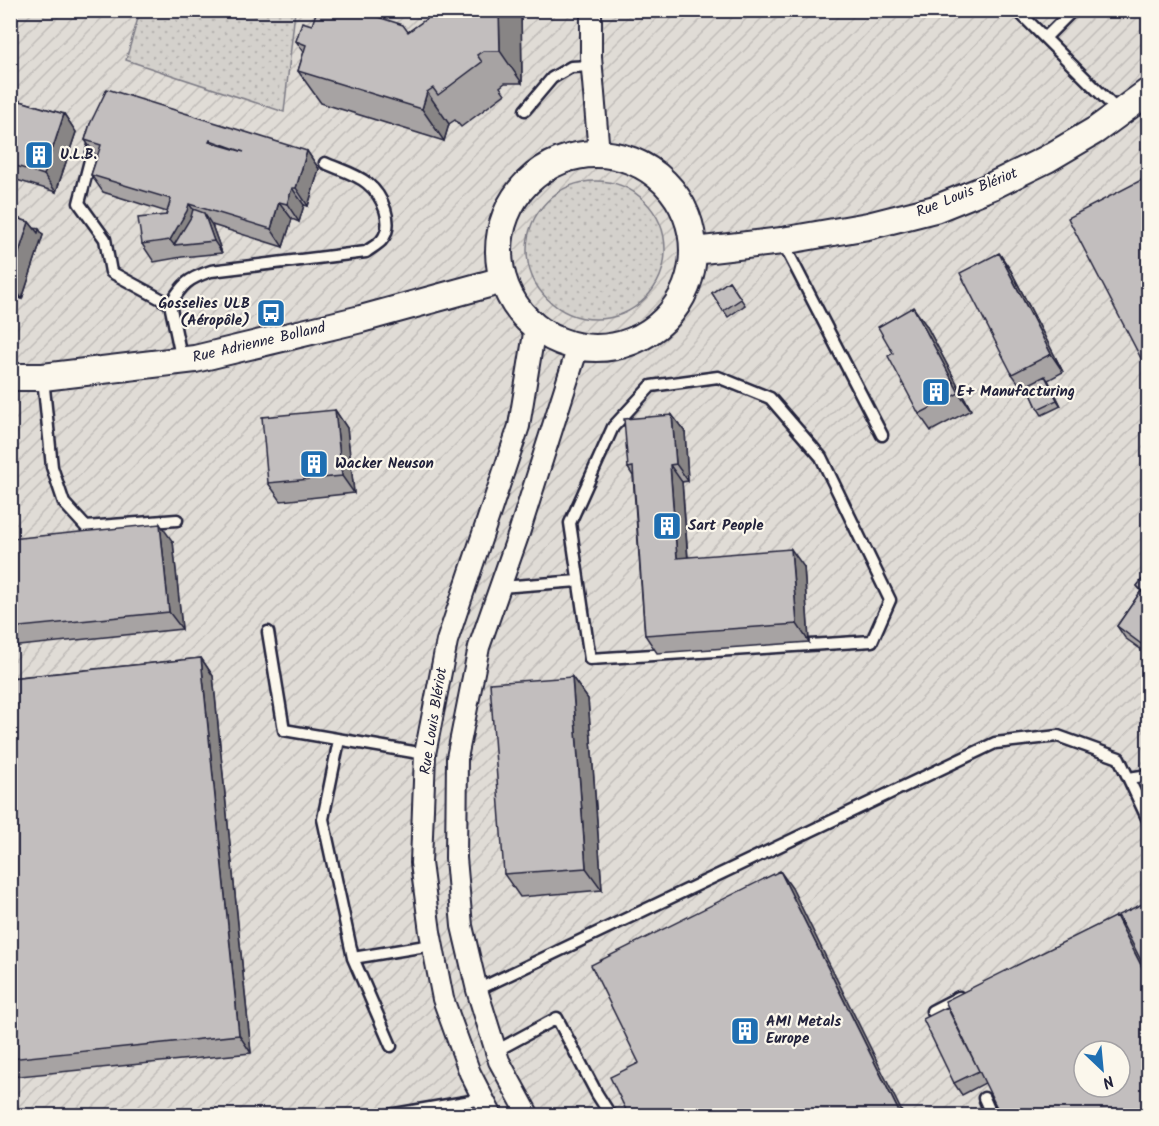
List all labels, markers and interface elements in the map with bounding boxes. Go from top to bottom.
building icon: U.L.B. [23,139,55,171]
place label: U.L.B. [60,143,97,167]
street label: Rue Louis Blériot [913,162,1022,224]
place label: Gosselies ULB (Aéropôle) [158,292,250,333]
bus stop icon: Gosselies ULB (Aéropôle) [255,297,287,329]
street label: Rue Adrienne Bolland [190,316,328,370]
building icon: E+ Manufacturing [920,376,952,408]
place label: E+ Manufacturing [957,380,1075,404]
building icon: Wacker Neuson [298,448,330,480]
place label: Wacker Neuson [335,452,434,476]
building icon: Sart People [651,510,683,542]
place label: Sart People [688,514,764,538]
street label: Rue Louis Blériot [414,666,454,776]
place label: AMI Metals Europe [766,1010,841,1051]
building icon: AMI Metals Europe [729,1015,761,1047]
north arrow [1072,1039,1132,1099]
text: N [1098,1068,1118,1095]

